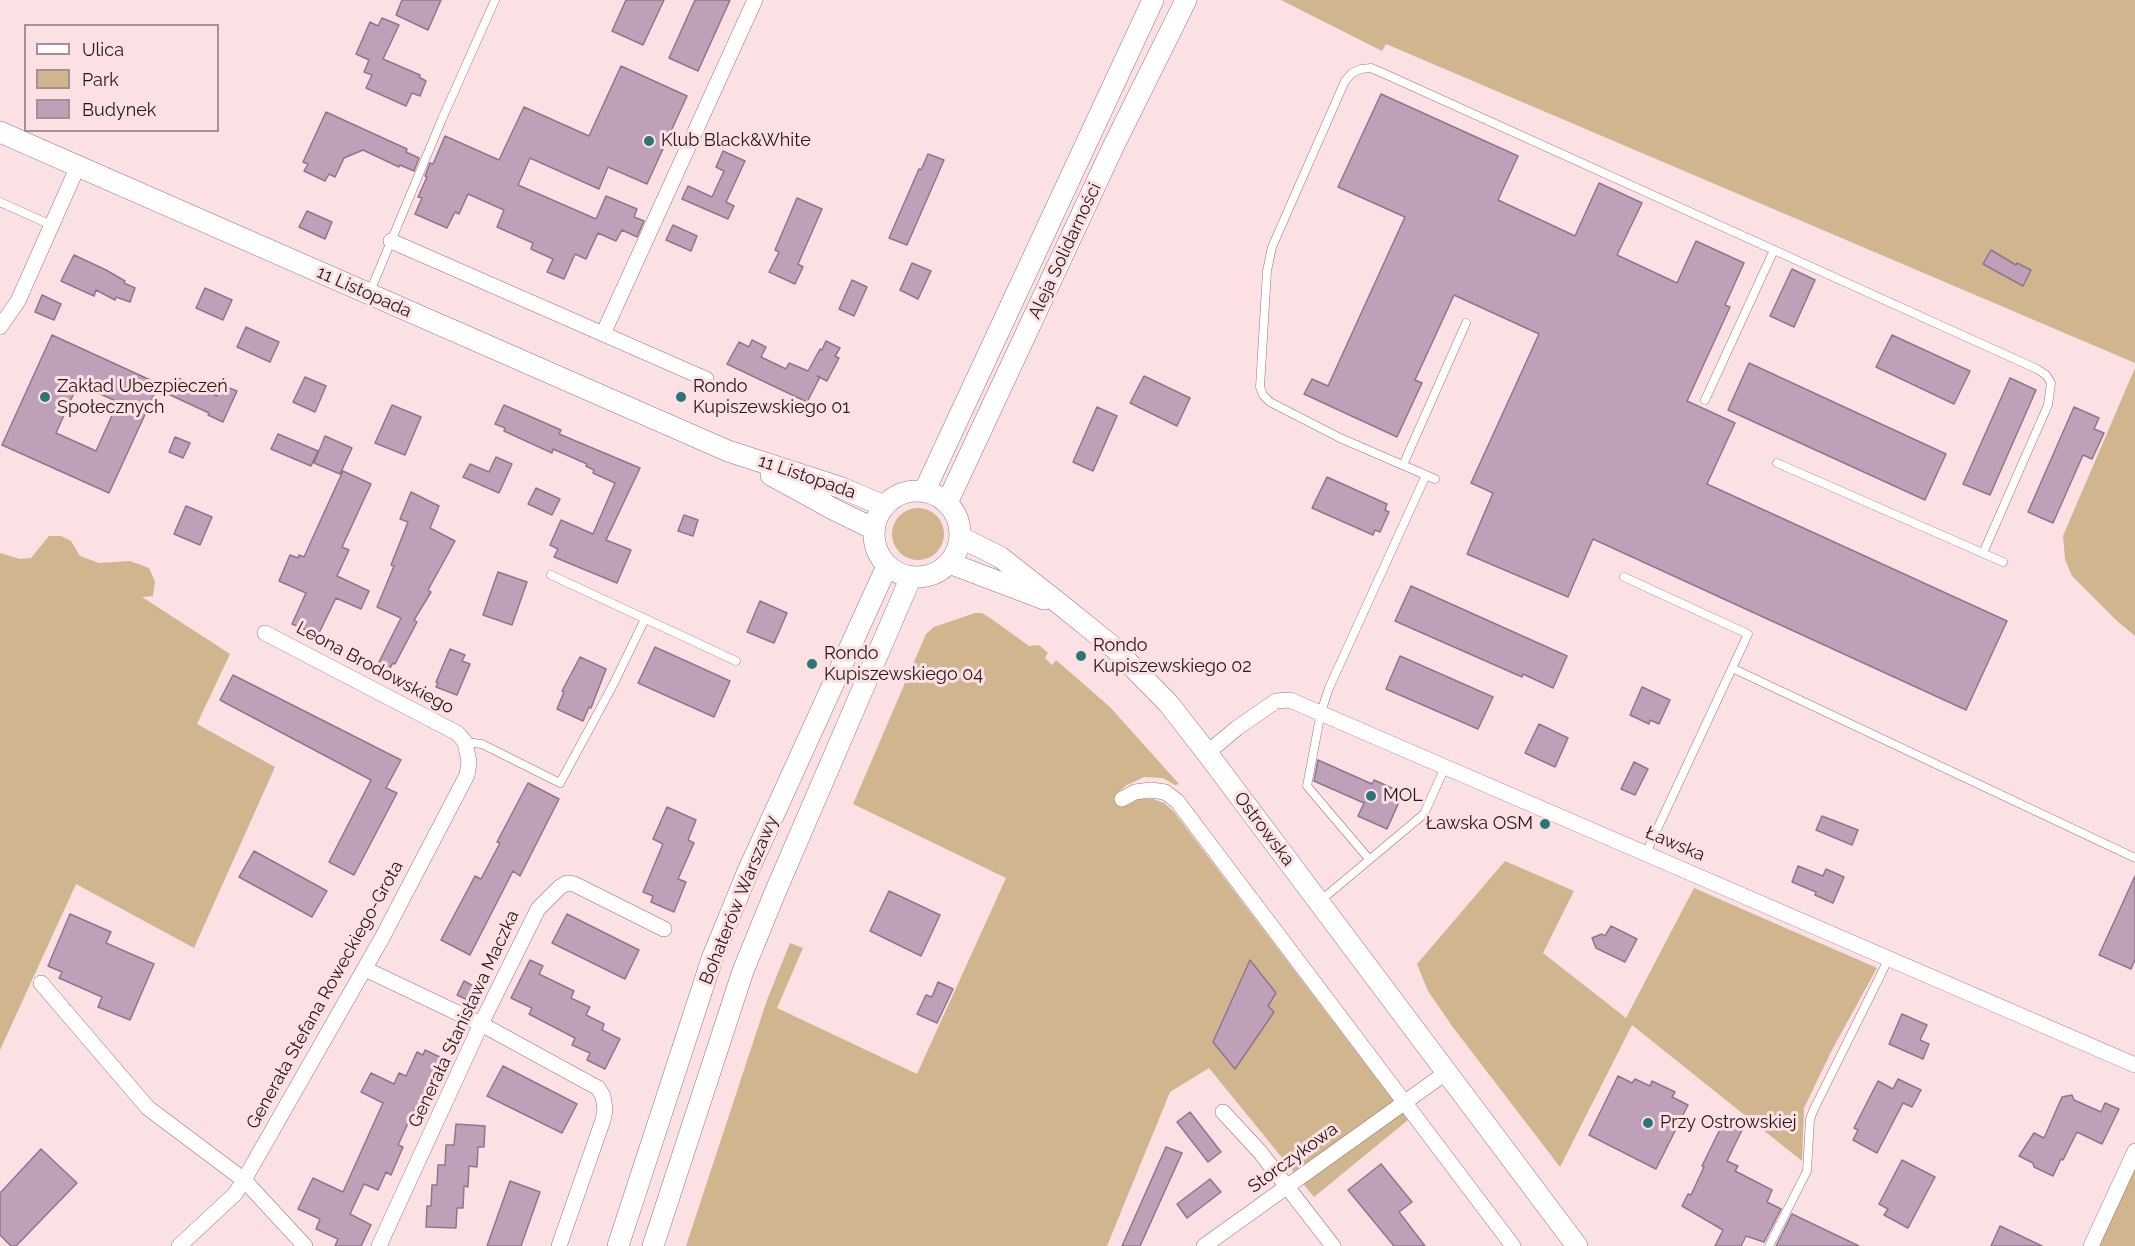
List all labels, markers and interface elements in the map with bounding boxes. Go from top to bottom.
legend [24,24,219,132]
text: Ulica [82,39,124,60]
text: Park [82,69,119,90]
text: Budynek [82,99,156,120]
place label: Klub Black&White [661,130,811,152]
marker: Klub Black&White [642,134,656,148]
street label: Aleja Solidarności [1024,180,1106,322]
street label: 11 Listopada [313,261,415,323]
place label: Zakład Ubezpieczeń Społecznych [57,376,228,418]
place label: Rondo Kupiszewskiego 01 [693,376,850,418]
marker: Zakład Ubezpieczeń Społecznych [38,390,52,404]
marker: Rondo Kupiszewskiego 01 [674,390,688,404]
street label: 11 Listopada [755,450,859,504]
street label: Leona Brodowskiego [292,617,458,719]
place label: Rondo Kupiszewskiego 02 [1093,635,1252,678]
place label: Rondo Kupiszewskiego 04 [824,643,983,686]
marker: Rondo Kupiszewskiego 02 [1074,649,1088,663]
marker: Rondo Kupiszewskiego 04 [805,657,819,671]
place label: MOL [1383,785,1423,807]
street label: Ostrowska [1229,788,1299,870]
marker: MOL [1364,789,1378,803]
street label: Bohaterów Warszawy [695,812,783,988]
place label: Ławska OSM [1426,813,1533,835]
marker: Ławska OSM [1538,817,1552,831]
street label: Ławska [1642,822,1708,866]
street label: Generała Stefana Roweckiego-Grota [242,857,408,1133]
street label: Generała Stanisława Maczka [404,907,524,1131]
place label: Przy Ostrowskiej [1660,1112,1797,1134]
marker: Przy Ostrowskiej [1641,1116,1655,1130]
street label: Storczykowa [1244,1118,1342,1198]

